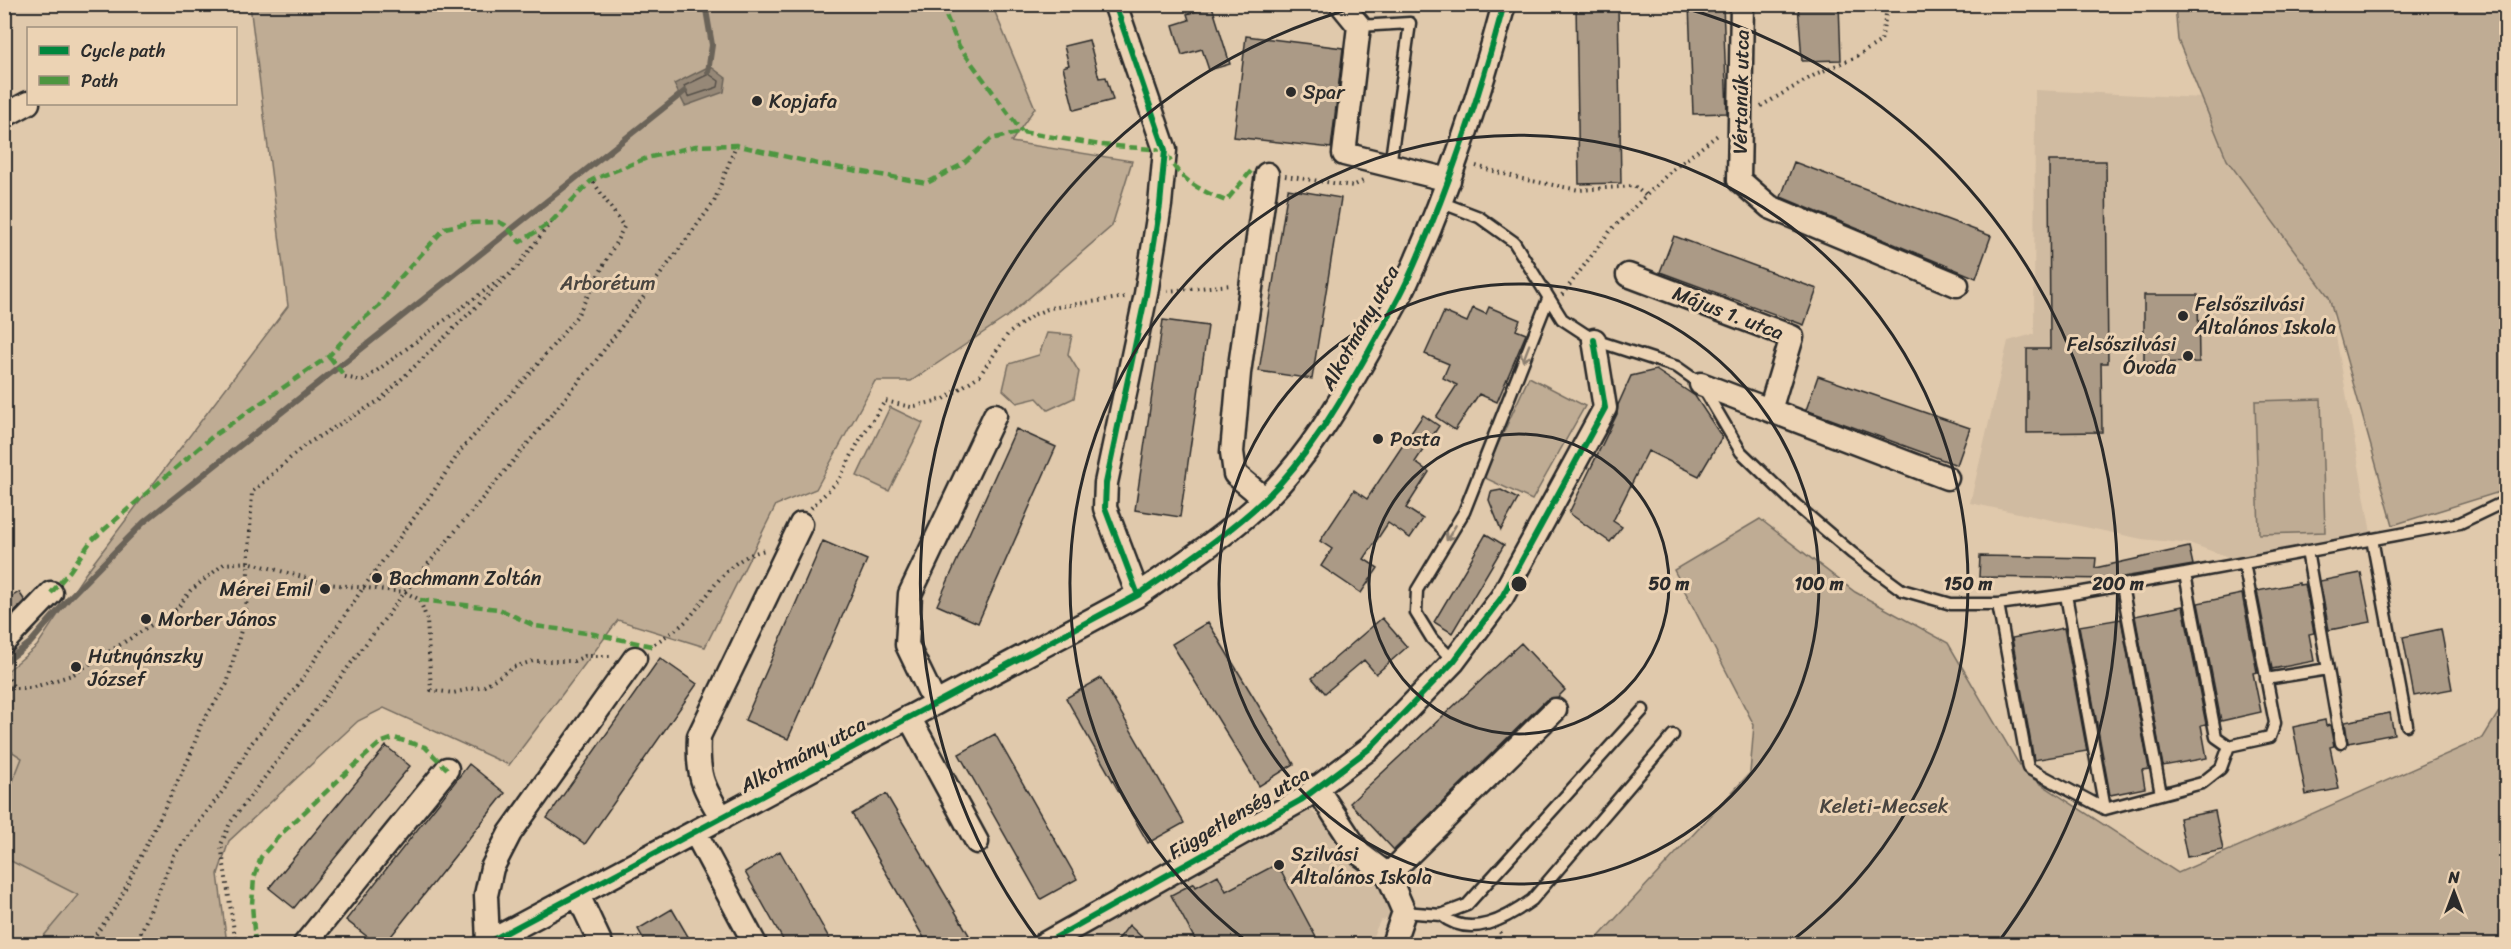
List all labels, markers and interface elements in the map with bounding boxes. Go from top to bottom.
legend [27,27,237,105]
street label: Vértanúk utca [1722,29,1760,155]
text: Cycle path [81,35,165,67]
text: Path [81,65,118,97]
place label: Spar [1303,75,1346,110]
place label: Kopjafa [769,84,837,119]
marker: Spar [1284,85,1298,99]
marker: Kopjafa [750,94,764,108]
street label: Alkotmány utca [1311,258,1409,398]
park label: Arborétum [559,266,656,301]
street label: Május 1. utca [1667,276,1789,350]
place label: Felsőszilvási Általános Iskola [2194,287,2336,345]
marker: Felsőszilvási Általános Iskola [2176,309,2190,323]
place label: Felsőszilvási Óvoda [2067,327,2177,385]
one-way arrow [1520,343,1531,362]
marker: Felsőszilvási Óvoda [2181,349,2195,363]
place label: Posta [1390,422,1441,457]
marker: Posta [1371,432,1385,446]
one-way arrow [1445,524,1457,541]
place label: Bachmann Zoltán [389,561,542,596]
text: 50 m [1649,568,1690,600]
text: 100 m [1795,568,1844,600]
text: 150 m [1944,568,1992,600]
text: 200 m [2091,568,2144,600]
marker: Bachmann Zoltán [370,571,384,585]
place label: Mérei Emil [220,572,313,607]
centre of rings [1509,574,1529,594]
marker: Mérei Emil [318,582,332,596]
place label: Morber János [158,602,277,637]
marker: Morber János [139,612,153,626]
place label: Hutnyánszky József [87,639,204,697]
marker: Hutnyánszky József [69,660,83,674]
street label: Alkotmány utca [733,707,873,803]
street label: Függetlenség utca [1161,757,1317,869]
park label: Keleti-Mecsek [1820,789,1949,824]
place label: Szilvási Általános Iskola [1290,837,1432,895]
marker: Szilvási Általános Iskola [1272,858,1286,872]
north arrow [2424,862,2484,922]
text: N [2447,863,2460,892]

